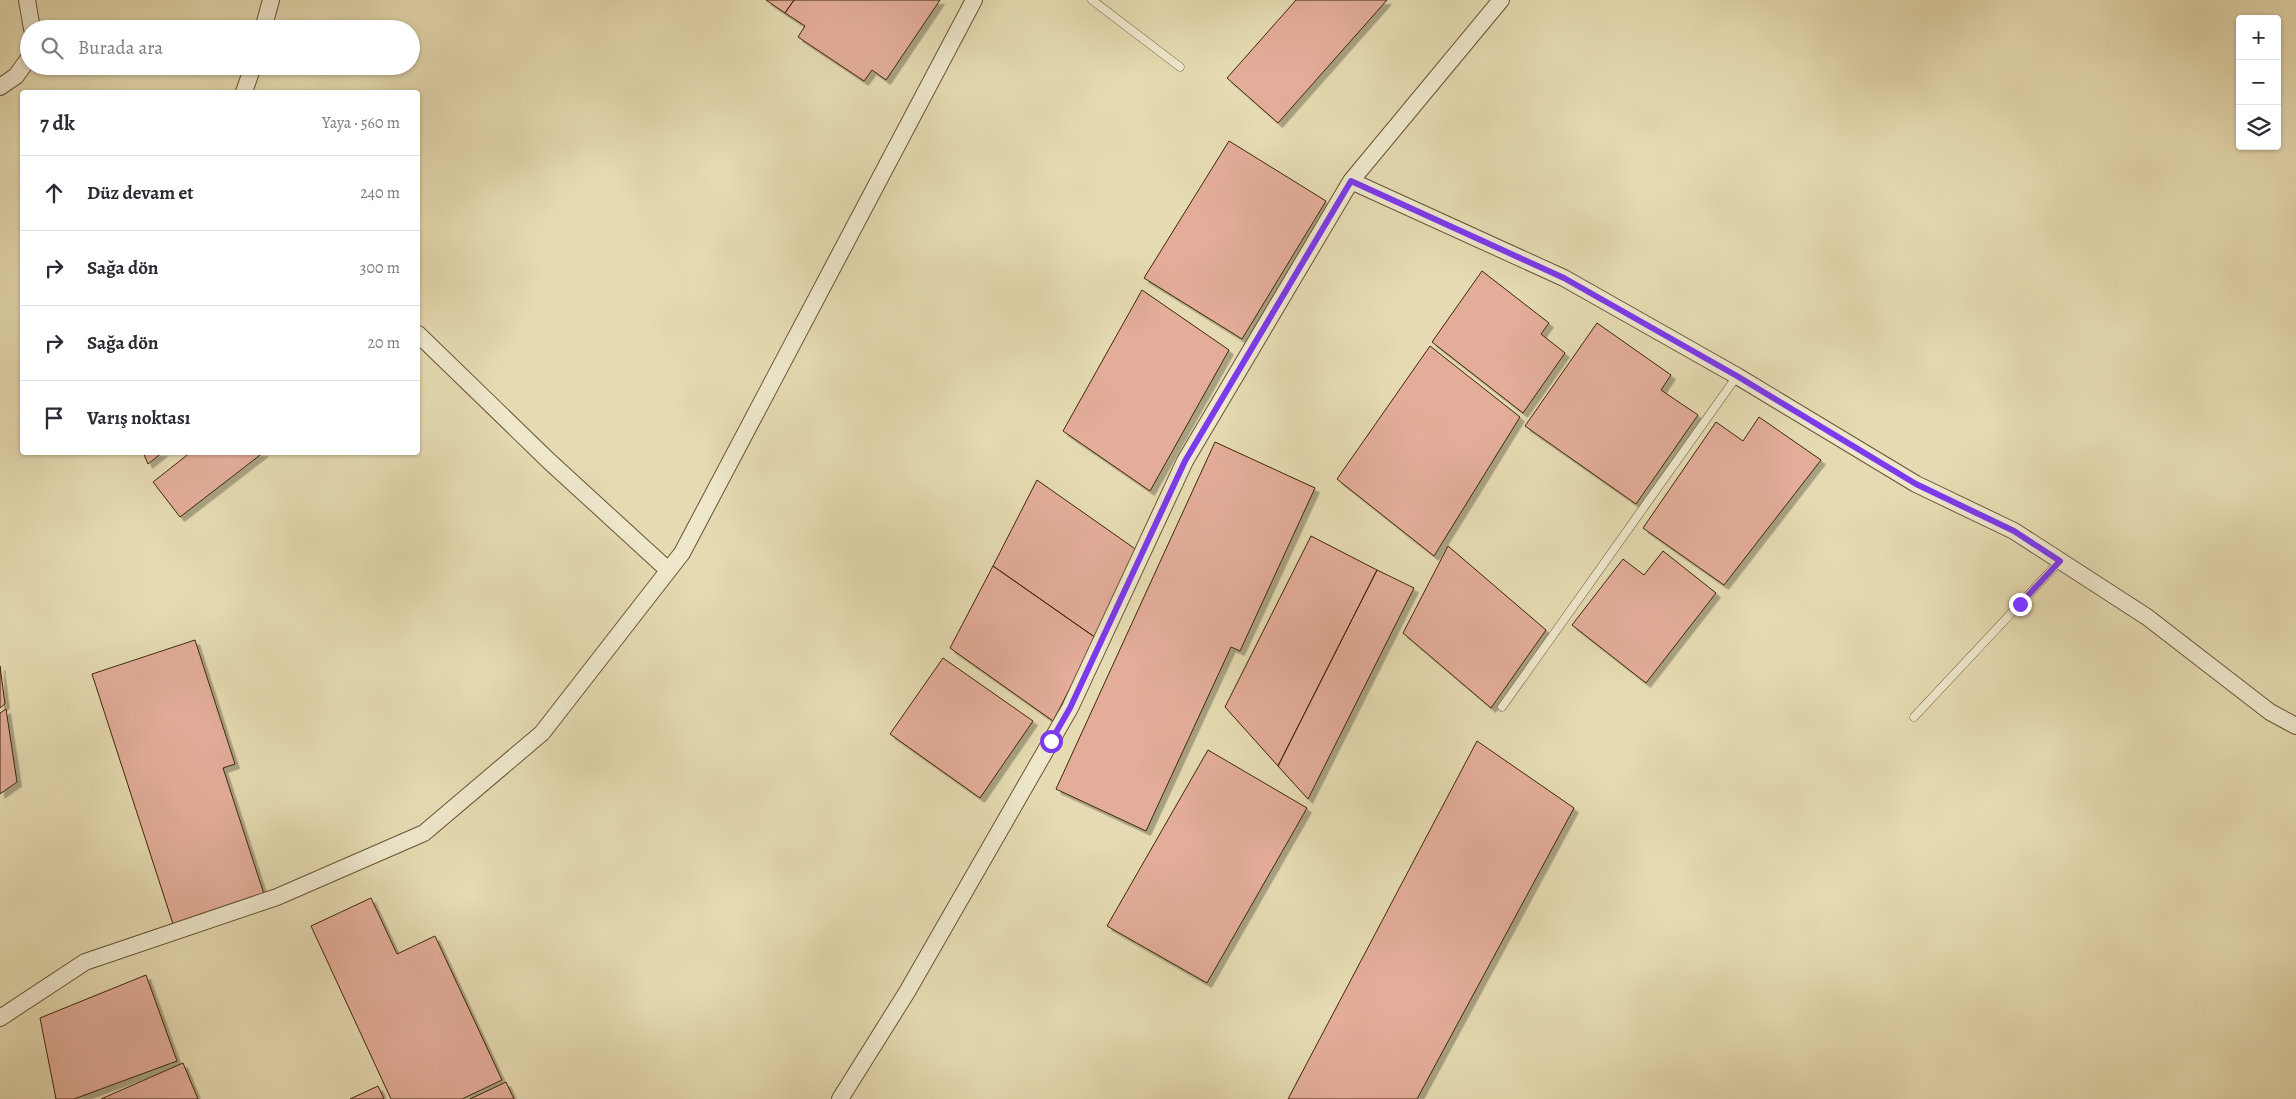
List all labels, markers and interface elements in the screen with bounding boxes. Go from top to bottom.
map controls [2236,15,2281,150]
button: + [2236,15,2281,60]
search box [20,20,420,75]
icon: search [38,34,66,62]
text: Burada ara [78,35,163,61]
button: − [2236,60,2281,105]
button: layers [2236,105,2281,150]
text: 7 dk [40,109,75,137]
text: Yaya · 560 m [322,112,400,134]
icon: ahead [40,179,68,207]
text: Düz devam et [87,180,194,206]
text: 240 m [360,182,400,204]
icon: right [40,254,68,282]
text: Sağa dön [87,255,159,281]
text: 300 m [360,257,400,279]
icon: right [40,329,68,357]
text: Sağa dön [87,330,159,356]
text: 20 m [367,332,400,354]
icon: arrive [40,404,68,432]
text: Varış noktası [87,405,190,431]
route end [2009,593,2032,616]
route start [1040,730,1063,753]

